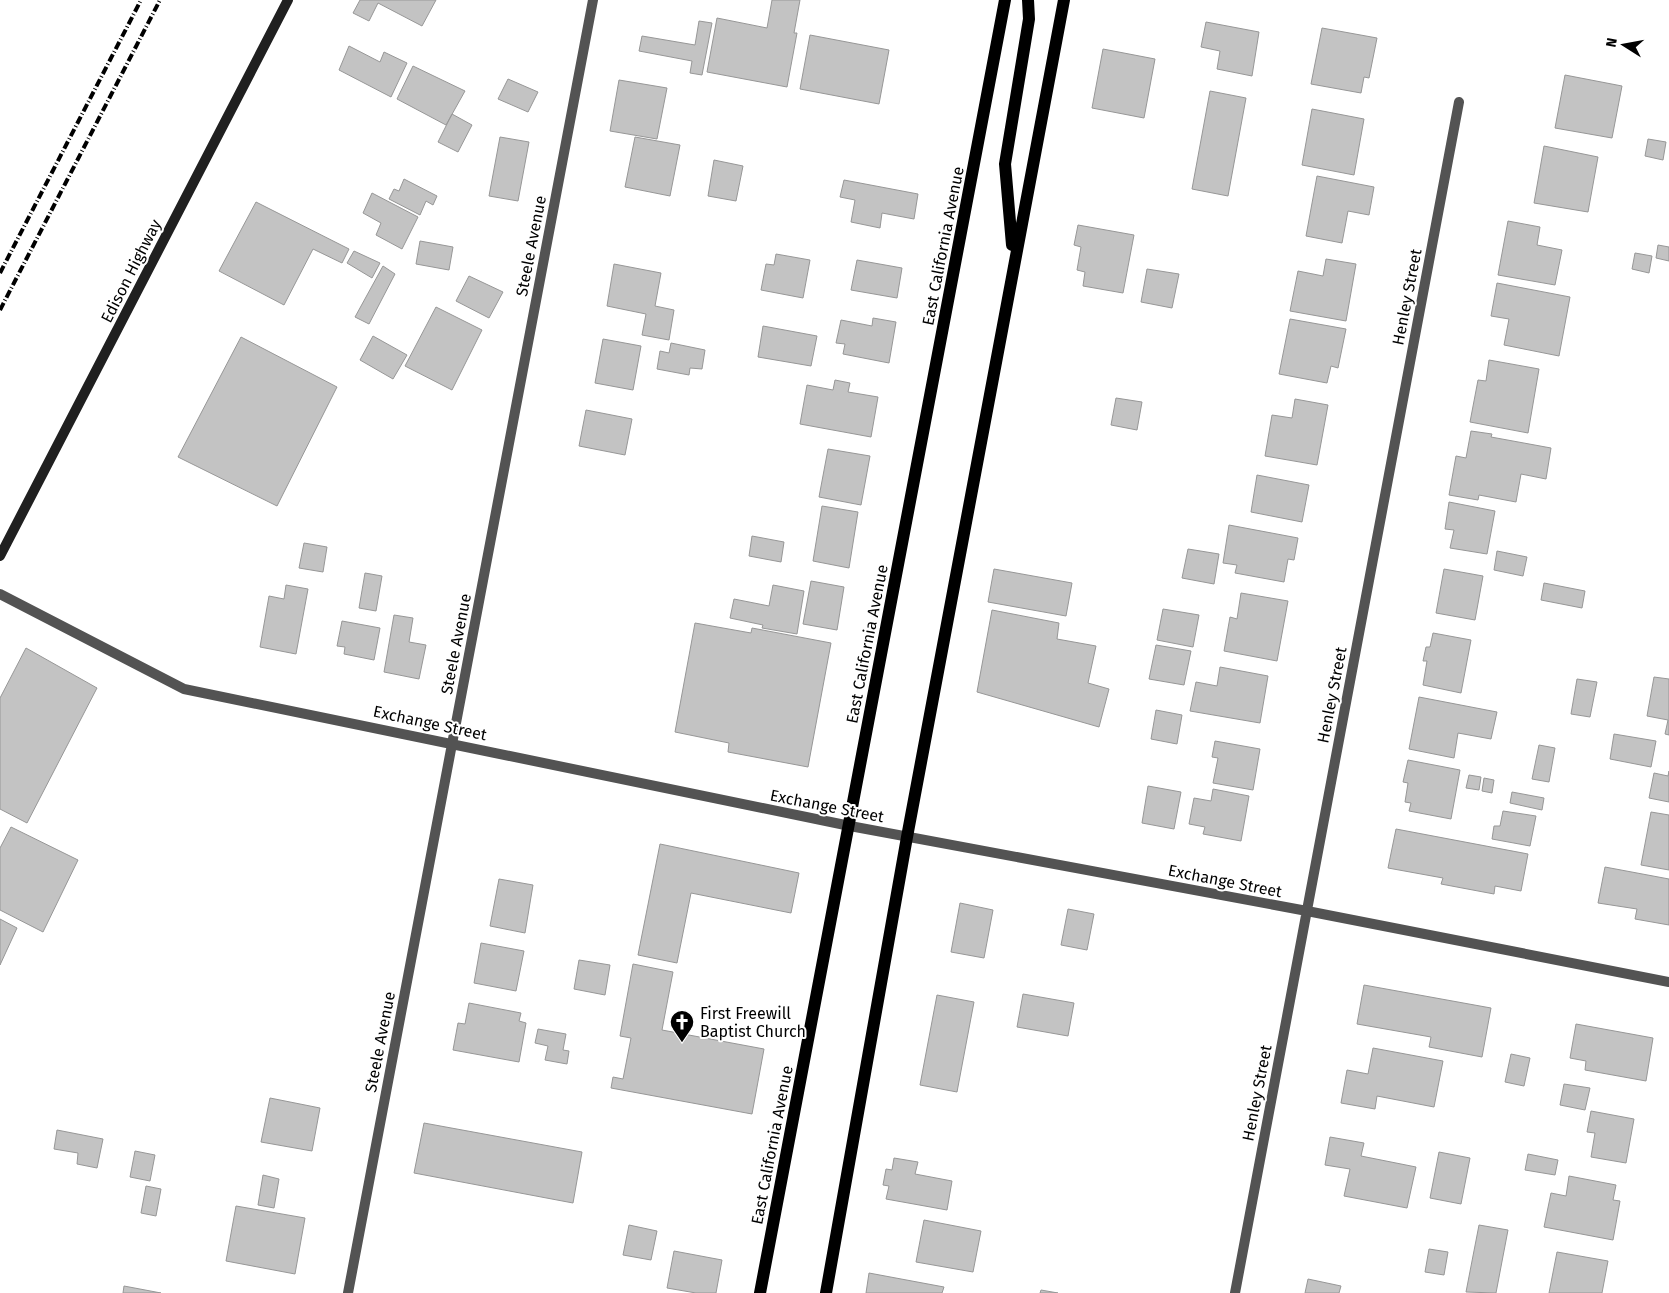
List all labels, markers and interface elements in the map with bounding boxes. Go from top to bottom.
north arrow [1599,20,1649,70]
text: N [1602,36,1621,49]
street label: East California Avenue [918,165,968,327]
street label: Steele Avenue [512,194,550,298]
street label: Edison Highway [97,216,165,326]
street label: Henley Street [1388,247,1426,347]
street label: East California Avenue [842,563,892,725]
street label: Steele Avenue [437,592,475,696]
street label: Henley Street [1313,645,1351,745]
street label: Exchange Street [371,702,489,744]
street label: Exchange Street [768,786,886,826]
street label: Exchange Street [1166,861,1284,901]
street label: Steele Avenue [361,990,399,1094]
place label: First Freewill Baptist Church [700,1004,806,1041]
church icon: First Freewill Baptist Church [669,1009,695,1043]
street label: Henley Street [1238,1043,1276,1143]
street label: East California Avenue [747,1064,797,1226]

